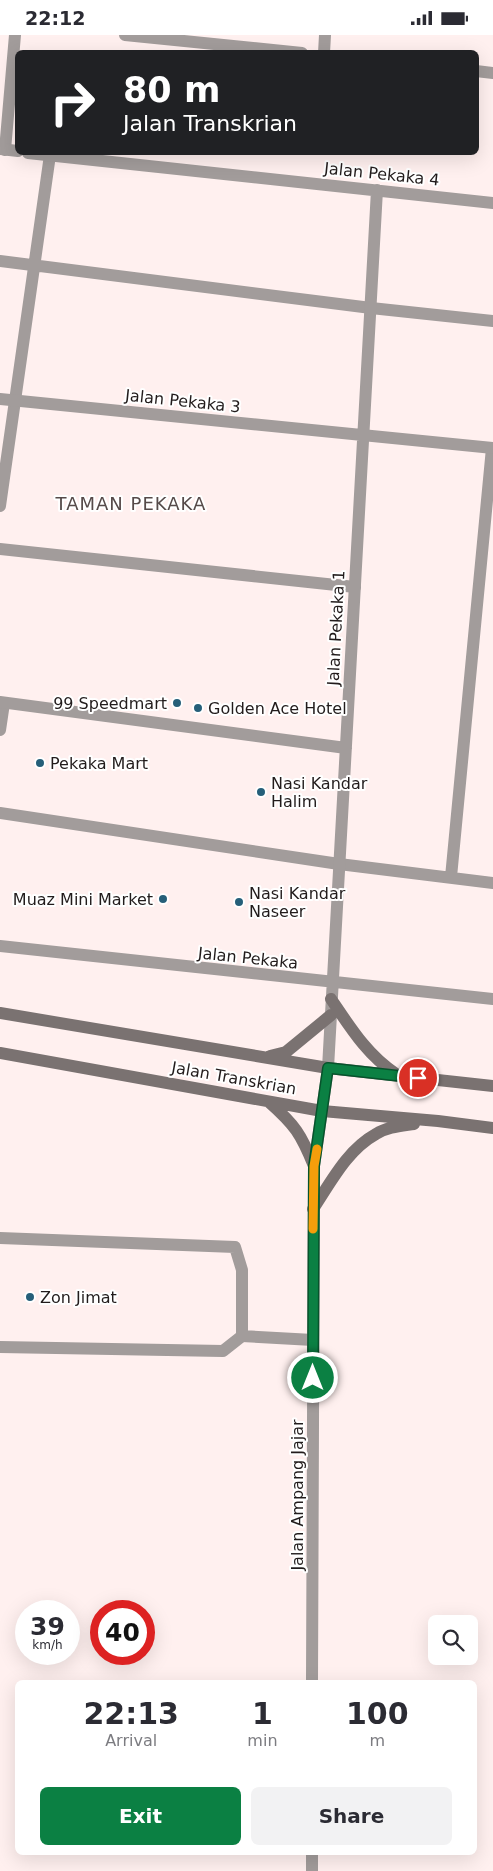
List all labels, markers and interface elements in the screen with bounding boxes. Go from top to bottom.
text: 22:12 [25,7,85,29]
icon: right [40,70,105,135]
text: 80 m [123,70,220,110]
text: Jalan Transkrian [123,111,297,136]
street label: Jalan Pekaka 4 [322,158,441,189]
street label: Jalan Pekaka 3 [123,385,242,416]
district label: TAMAN PEKAKA [55,493,206,514]
street label: Jalan Pekaka 1 [323,570,349,687]
place label: 99 Speedmart [53,694,167,713]
marker: 99 Speedmart [171,697,183,709]
place label: Golden Ace Hotel [208,699,347,718]
marker: Golden Ace Hotel [192,702,204,714]
place label: Pekaka Mart [50,754,148,773]
marker: Pekaka Mart [34,757,46,769]
place label: Nasi Kandar Halim [271,774,368,811]
marker: Nasi Kandar Halim [255,786,267,798]
place label: Nasi Kandar Naseer [249,884,346,921]
place label: Muaz Mini Market [13,890,153,909]
marker: Muaz Mini Market [157,893,169,905]
marker: Nasi Kandar Naseer [233,896,245,908]
street label: Jalan Pekaka [196,943,299,973]
street label: Jalan Transkrian [169,1057,298,1098]
pin [397,1057,439,1099]
icon: arrive [404,1064,432,1092]
place label: Zon Jimat [40,1288,117,1307]
marker: Zon Jimat [24,1291,36,1303]
position arrow [286,1351,338,1403]
street label: Jalan Ampang Jajar [288,1419,307,1572]
speed limit sign: 40 [90,1600,155,1665]
text: 39 [30,1612,65,1641]
map controls [428,1615,478,1665]
button: search [428,1615,478,1665]
text: km/h [32,1638,63,1652]
text: 22:13 [83,1696,179,1731]
text: 1 [252,1696,273,1731]
text: 100 [346,1696,409,1731]
text: Arrival [105,1731,157,1750]
text: min [247,1731,278,1750]
text: m [369,1731,385,1750]
button: Exit [40,1787,241,1845]
button: Share [251,1787,452,1845]

